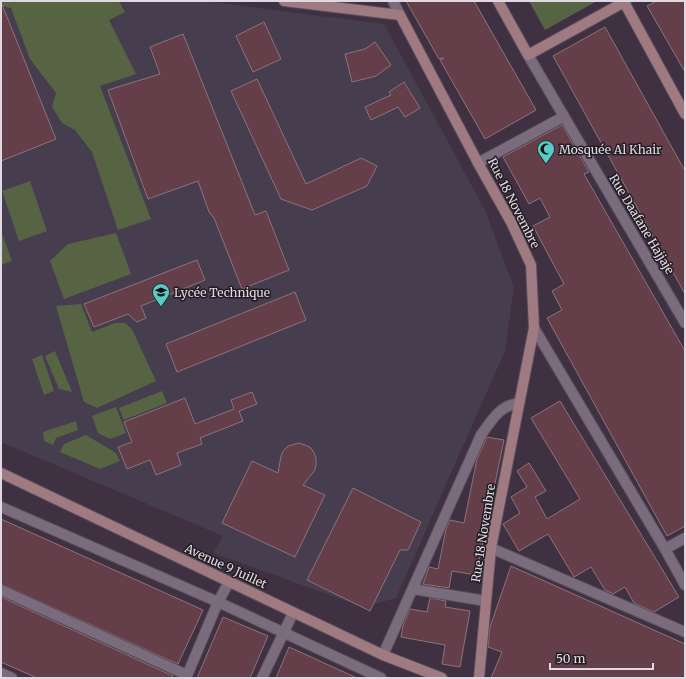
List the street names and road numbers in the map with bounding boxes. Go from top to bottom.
street label: Rue 18 Novembre [485,155,543,251]
street label: Rue Daafane Hajjaje [606,171,678,277]
street label: Rue 18 Novembre [468,483,498,583]
street label: Avenue 9 Juillet [182,540,270,592]

